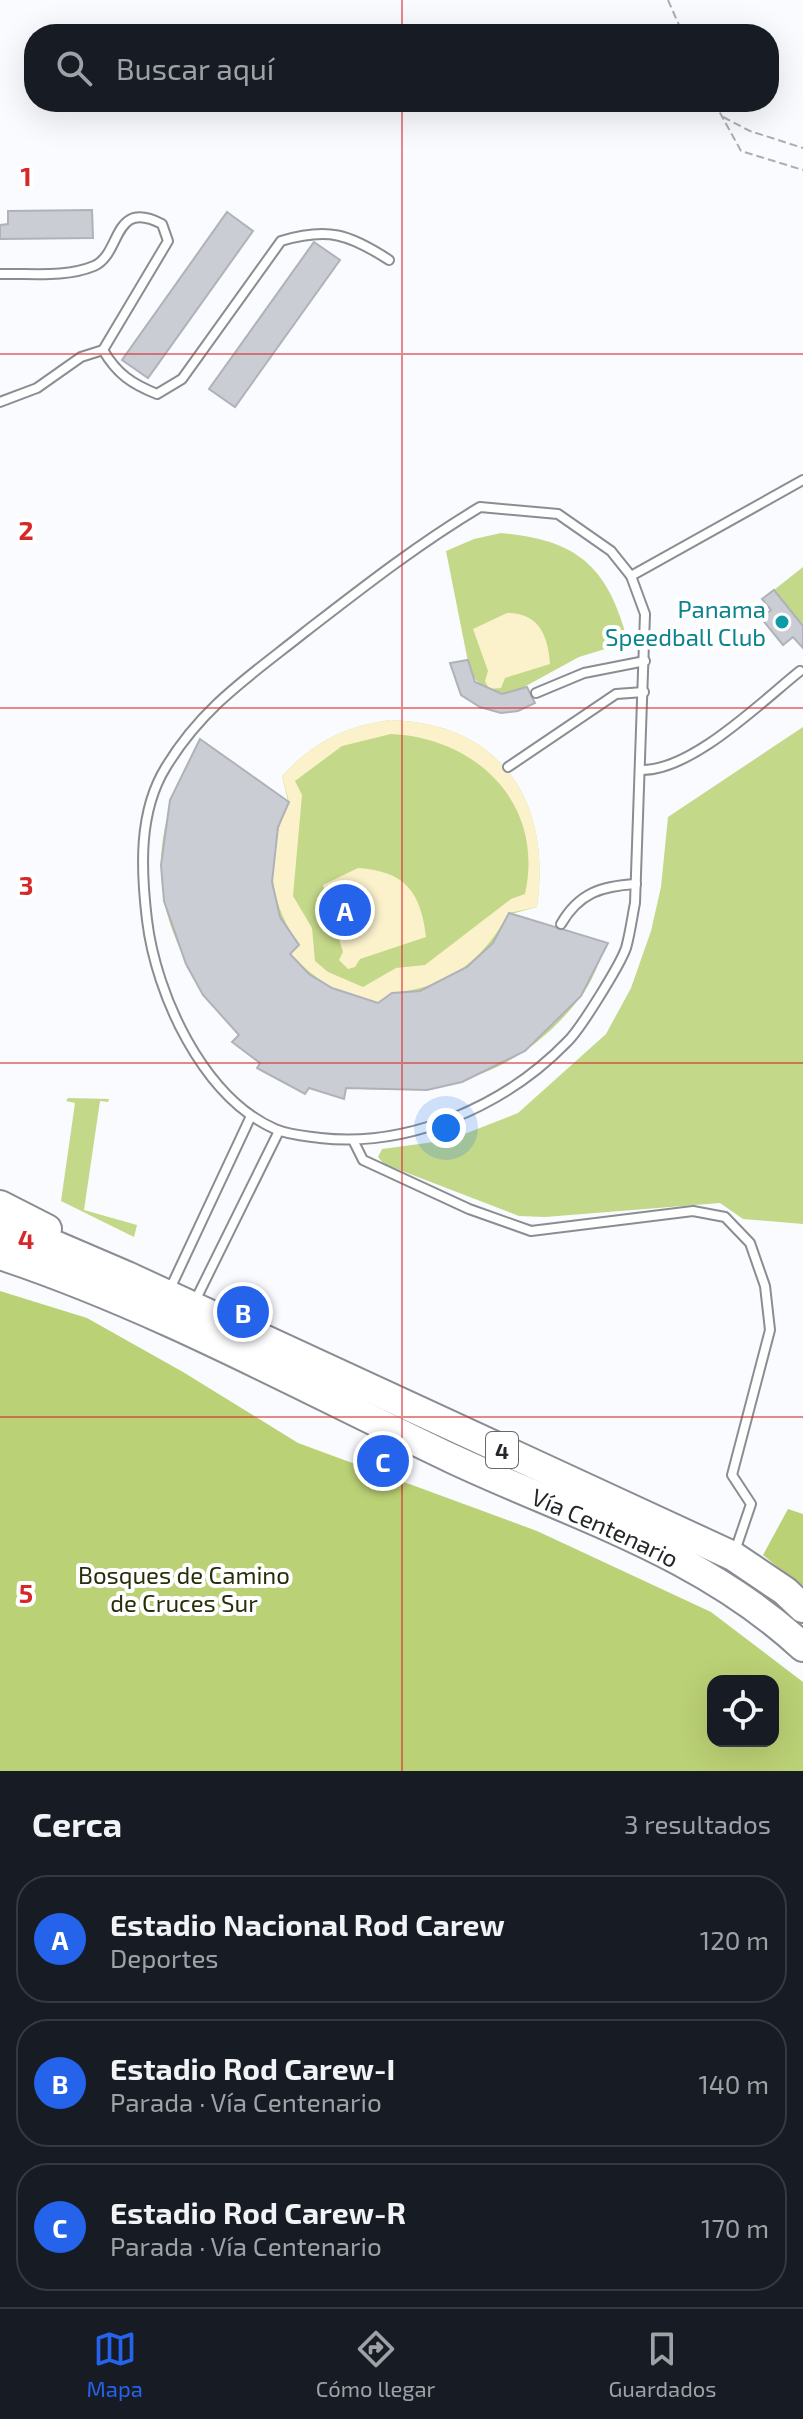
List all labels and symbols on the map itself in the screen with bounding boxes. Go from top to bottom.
text: 1 [20,160,32,191]
text: 2 [18,514,34,545]
place label: Panama Speedball Club [605,594,766,651]
marker: Panama Speedball Club [773,613,791,631]
text: 3 [19,869,33,900]
pin: A [319,880,371,940]
your location [426,1108,466,1148]
text: 4 [18,1223,34,1254]
pin: B [217,1282,269,1342]
pin: C [357,1431,409,1491]
road number: 4 [486,1432,518,1468]
street label: Vía Centenario [528,1481,684,1573]
park label: Bosques de Camino de Cruces Sur [78,1560,290,1617]
text: 5 [19,1577,33,1608]

